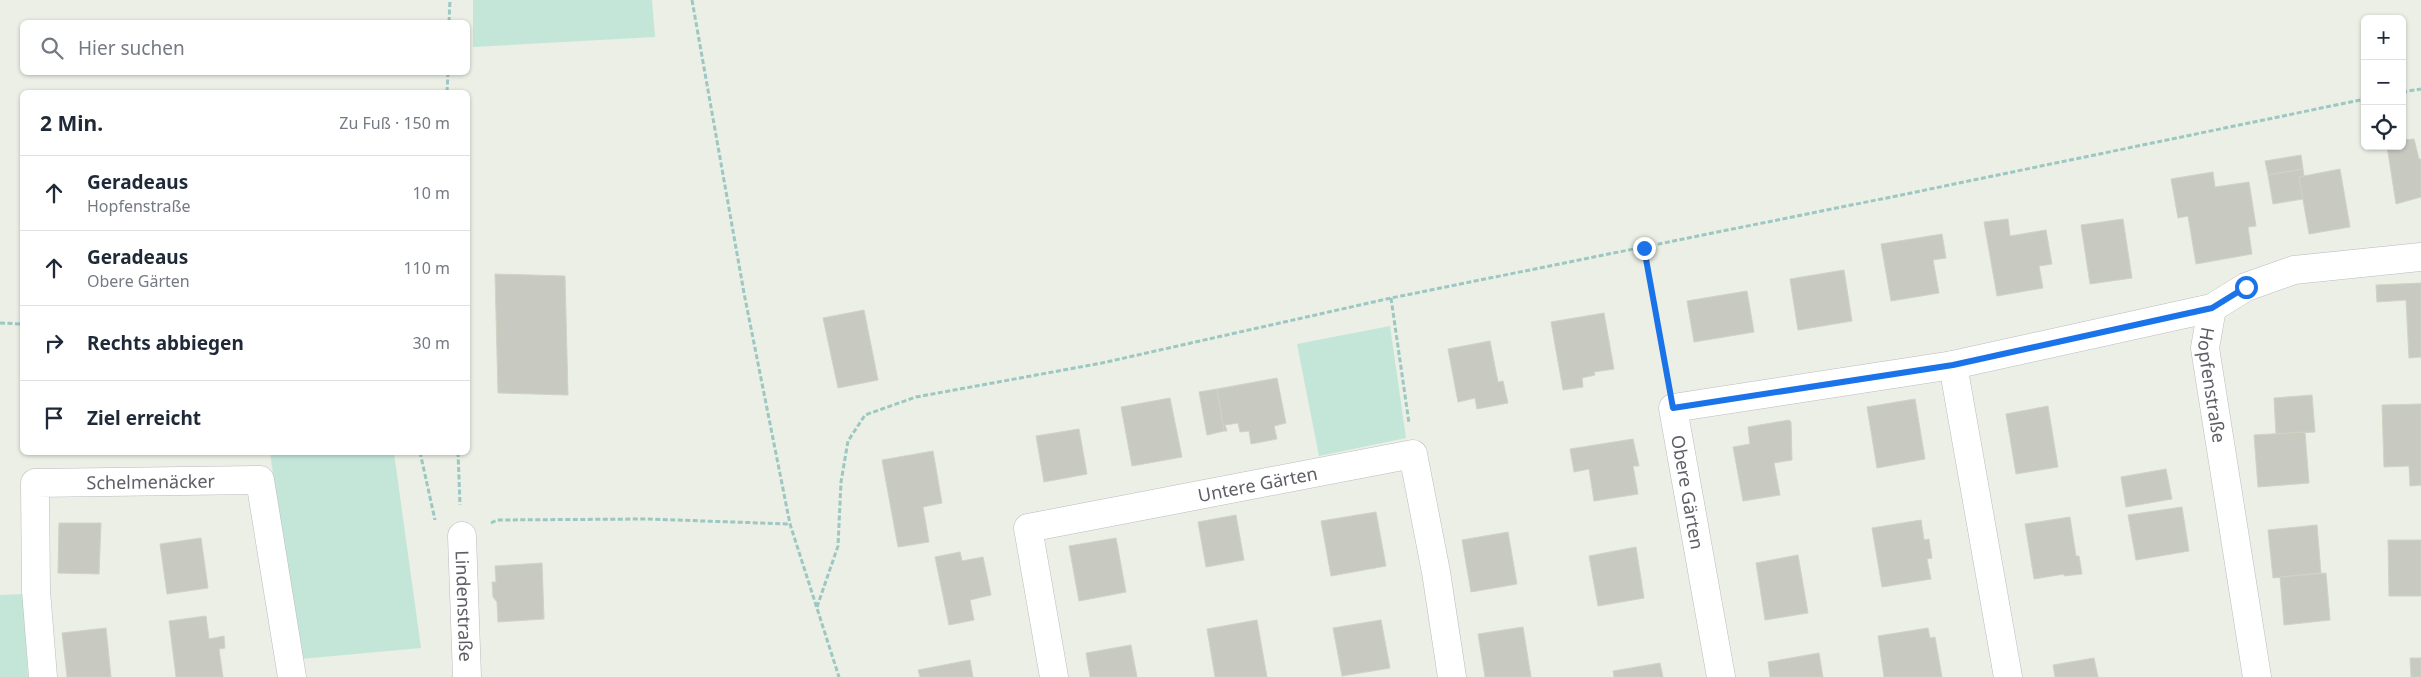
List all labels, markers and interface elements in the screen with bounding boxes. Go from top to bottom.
map controls [2361,15,2406,150]
button: + [2361,15,2406,60]
search box [20,20,470,75]
icon: search [38,34,66,62]
text: Hier suchen [78,35,185,61]
button: − [2361,60,2406,105]
button: locate [2361,105,2406,150]
text: 2 Min. [40,109,103,137]
text: Zu Fuß · 150 m [339,112,450,134]
text: Geradeaus [87,169,188,195]
icon: ahead [40,179,68,207]
text: 10 m [413,182,450,204]
text: Hopfenstraße [87,195,191,217]
route end [1633,237,1656,260]
text: Geradeaus [87,244,188,270]
icon: ahead [40,254,68,282]
text: 110 m [403,257,450,279]
text: Obere Gärten [87,270,190,292]
route start [2235,276,2258,299]
street label: Hopfenstraße [2193,325,2232,444]
icon: right [40,329,68,357]
text: Rechts abbiegen [87,330,244,356]
text: 30 m [413,332,450,354]
icon: arrive [40,404,68,432]
text: Ziel erreicht [87,405,201,431]
street label: Obere Gärten [1666,433,1710,551]
street label: Untere Gärten [1196,461,1319,507]
street label: Schelmenäcker [86,469,216,494]
street label: Lindenstraße [451,550,478,662]

